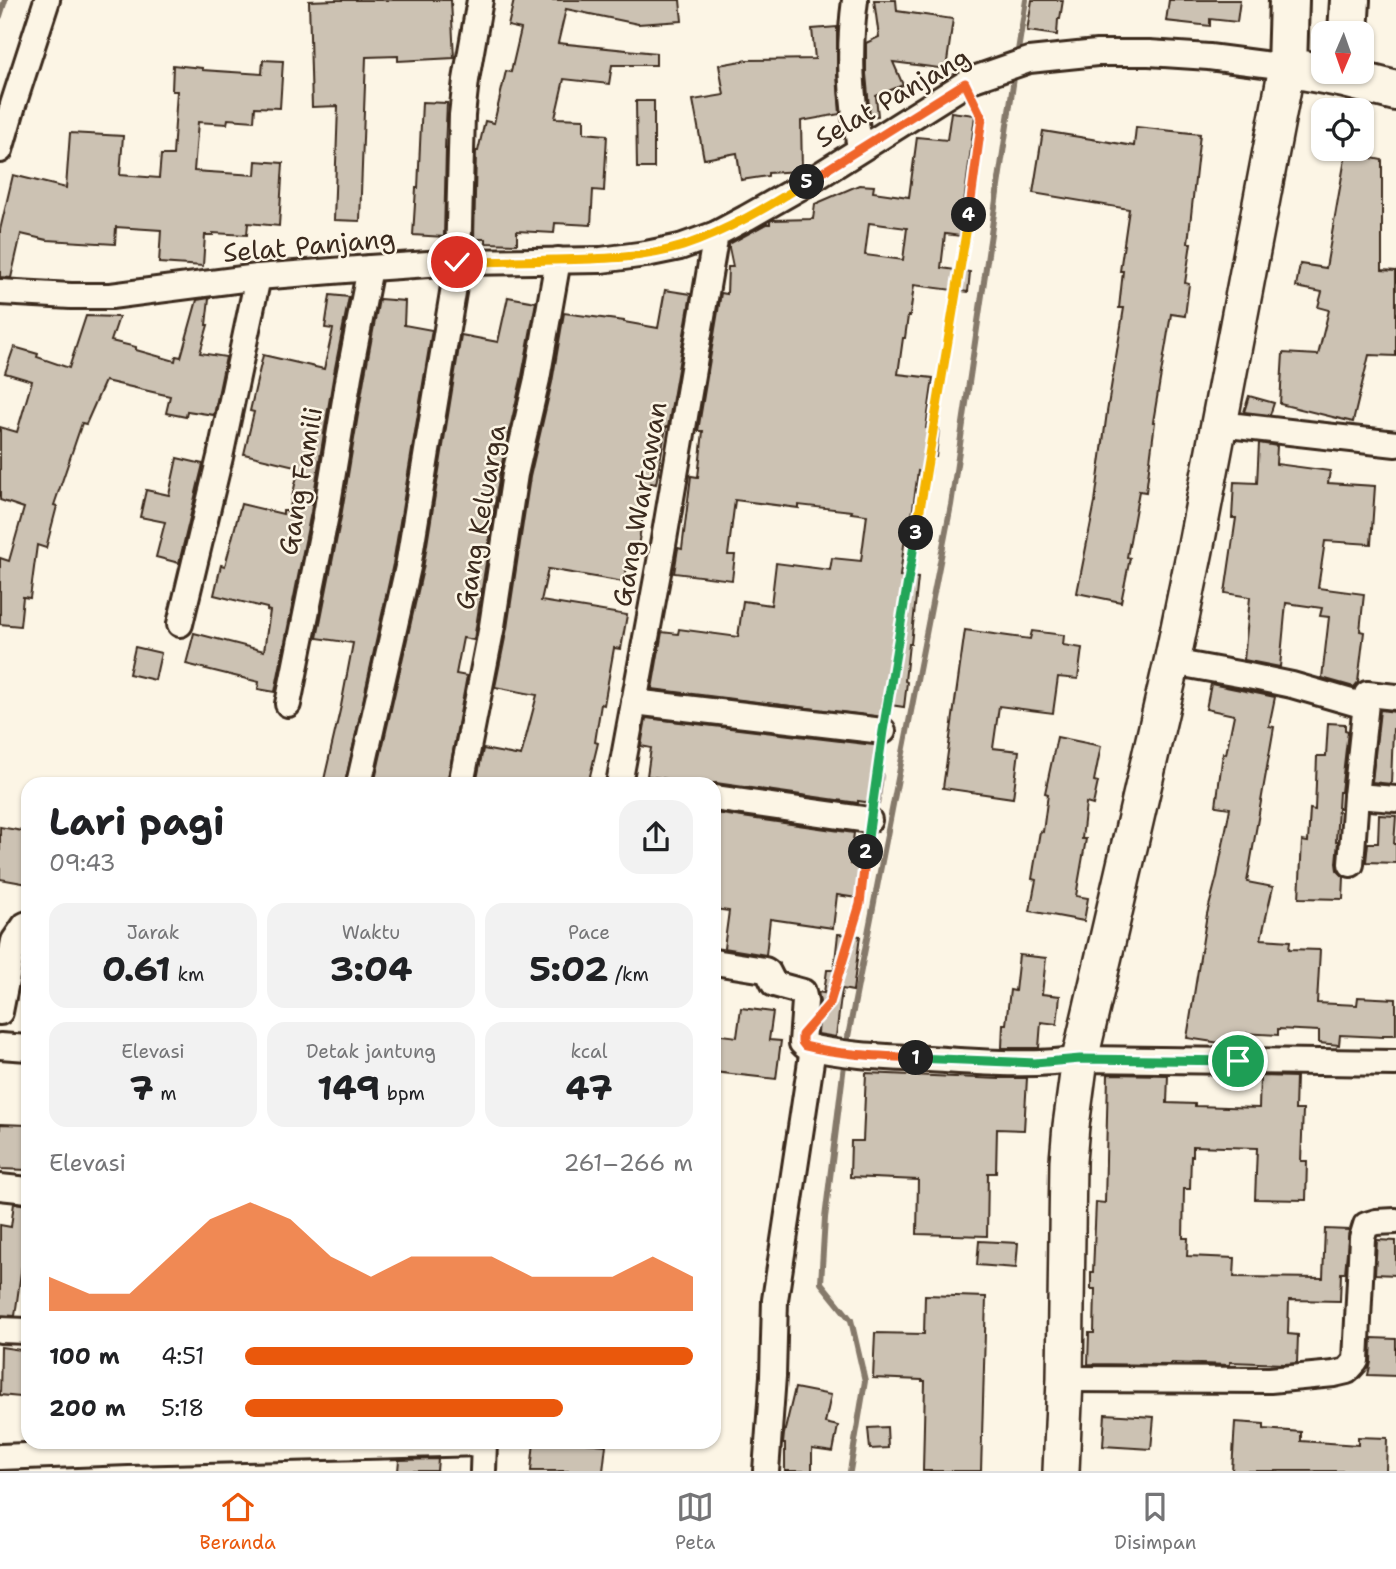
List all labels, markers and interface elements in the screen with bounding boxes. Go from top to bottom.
north arrow [1311,21,1374,84]
map controls [1311,21,1374,161]
street label: Selat Panjang [808,39,976,155]
button: locate [1311,98,1374,161]
pin: 5 [790,164,824,200]
text: 5 [801,169,812,194]
pin: 4 [951,198,986,232]
text: 4 [962,202,975,227]
street label: Selat Panjang [221,220,397,270]
pin [427,232,487,292]
icon: check [438,243,476,281]
street label: Gang Wartawan [604,399,674,609]
street label: Gang Famili [270,404,330,558]
street label: Gang Keluarga [446,422,514,612]
pin: 3 [898,516,934,550]
text: 3 [909,520,922,545]
text: Lari pagi [49,796,225,847]
button: share [619,800,693,874]
pin: 2 [848,834,884,870]
text: 2 [859,839,872,864]
text: 09:43 [49,848,116,878]
text: Jarak [126,920,180,945]
text: Waktu [342,920,400,945]
text: Pace [568,920,610,945]
text: 0.61 [102,945,171,992]
text: 3:04 [329,945,413,992]
text: 5:02 [529,945,608,992]
text: km [171,962,204,987]
text: /km [608,962,649,987]
pin [1208,1031,1268,1091]
text: Elevasi [121,1039,185,1064]
text: Detak jantung [306,1039,436,1064]
text: kcal [571,1039,607,1064]
pin: 1 [898,1040,934,1076]
icon: arrive [1219,1042,1257,1080]
text: 1 [911,1045,920,1070]
text: 7 [129,1064,154,1111]
text: 149 [317,1064,380,1111]
text: 47 [565,1064,613,1111]
text: m [154,1081,177,1106]
text: bpm [380,1081,425,1106]
text: Elevasi [49,1148,126,1178]
text: 261–266 m [564,1148,693,1178]
text: 100 m [49,1341,120,1371]
text: 4:51 [161,1341,205,1371]
text: 200 m [49,1393,126,1423]
text: 5:18 [161,1393,204,1423]
tab: Beranda [199,1488,276,1555]
tab: Peta [675,1488,715,1555]
tab: Disimpan [1114,1488,1197,1555]

